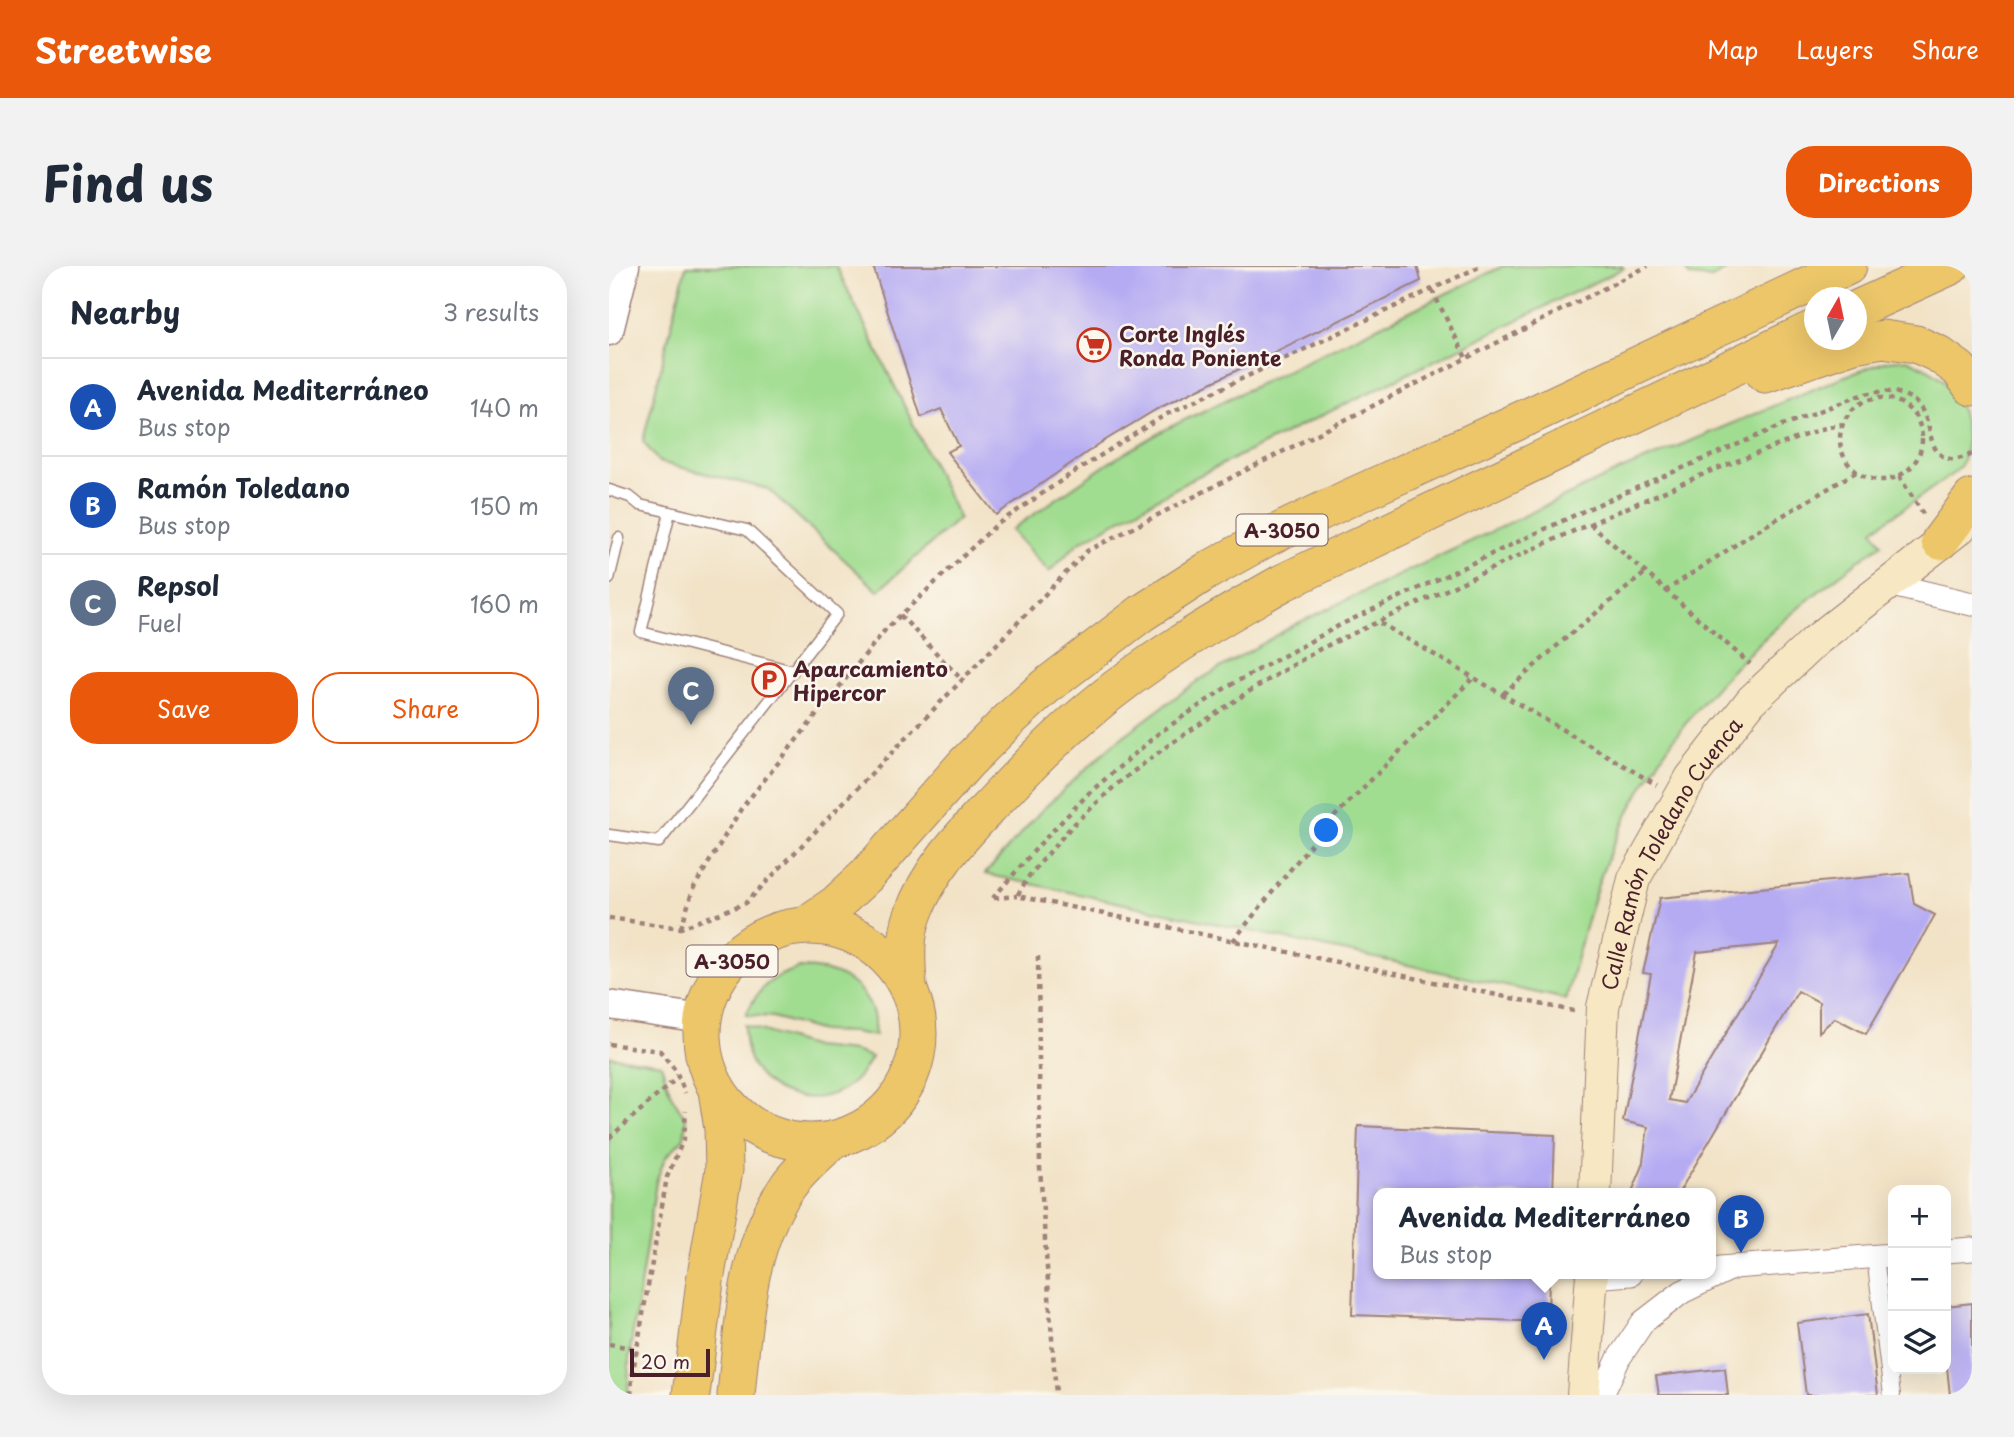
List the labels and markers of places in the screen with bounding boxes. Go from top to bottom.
place label: Corte Inglés Ronda Poniente [1119,317,1282,373]
supermarket icon: Corte Inglés Ronda Poniente [1075,326,1113,364]
place label: Aparcamiento Hipercor [793,652,948,708]
parking icon: Aparcamiento Hipercor [750,661,788,699]
pin: C [668,667,714,725]
pin: B [1718,1195,1764,1253]
pin: A [1521,1302,1567,1360]

